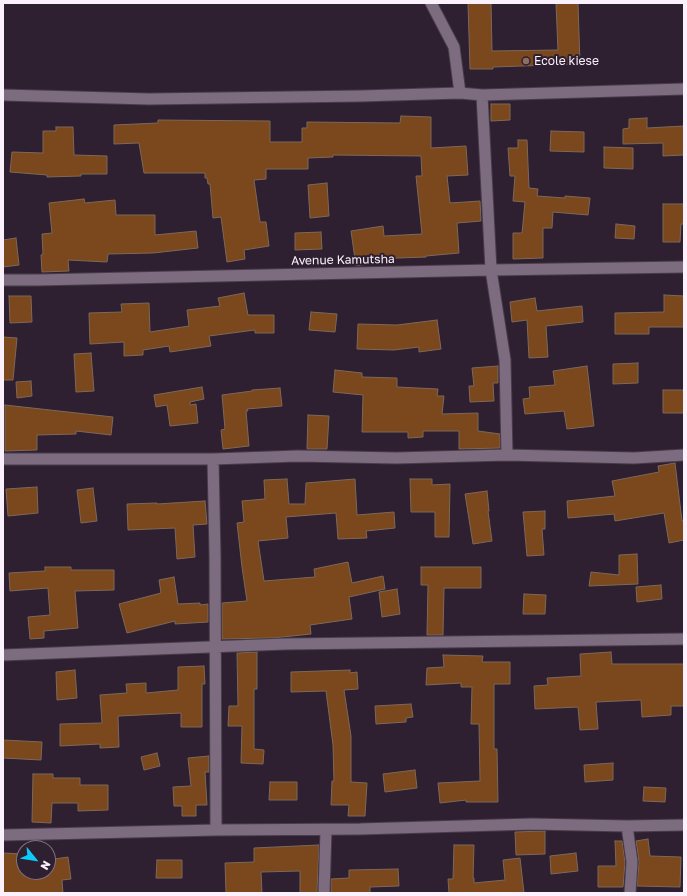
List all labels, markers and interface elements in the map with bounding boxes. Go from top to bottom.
place label: Ecole kiese [534,54,599,68]
marker: Ecole kiese [521,56,531,66]
street label: Avenue Kamutsha [291,252,395,268]
north arrow [16,840,56,880]
text: N [38,859,54,873]

